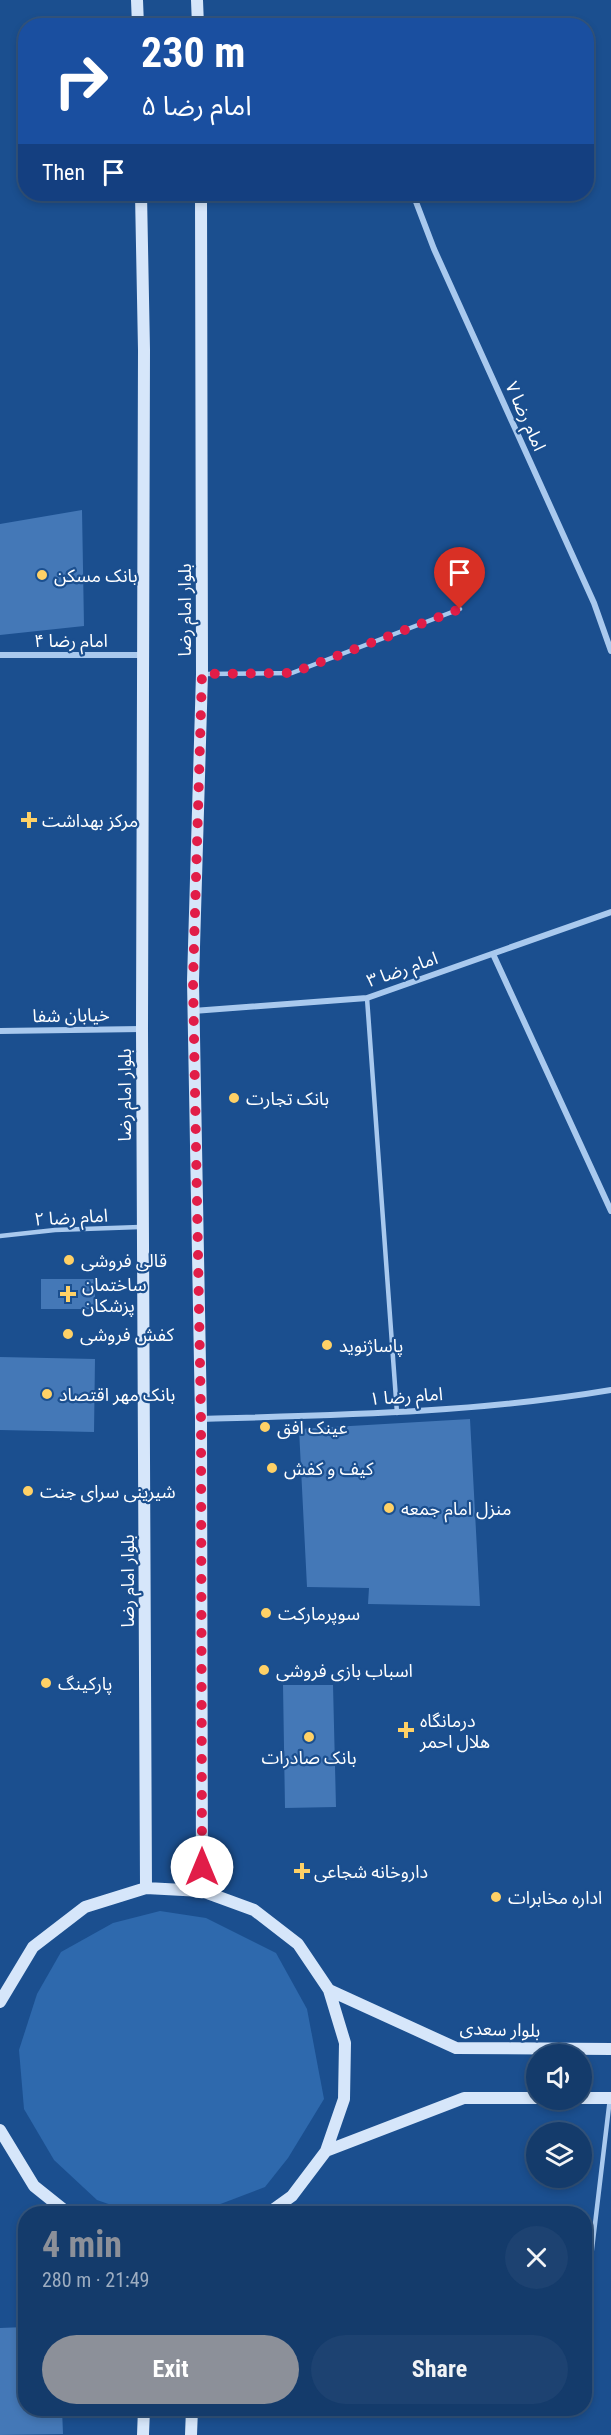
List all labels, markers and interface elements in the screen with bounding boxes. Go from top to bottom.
text: 230 m [141,28,246,77]
icon: right [42,42,120,120]
text: امام رضا ۵ [141,90,252,122]
icon: arrive [97,156,130,189]
text: Then [42,160,85,185]
street label: امام رضا ۷ [498,378,551,456]
pin [434,547,485,609]
icon: arrive [443,556,476,589]
street label: بلوار امام رضا [174,563,199,657]
place label: بانک مسکن [54,565,138,587]
marker: بانک مسکن [35,568,49,582]
street label: امام رضا ۴ [34,630,108,655]
place label: مرکز بهداشت [42,810,138,832]
marker: مرکز بهداشت [20,811,38,829]
street label: امام رضا ۳ [364,947,442,995]
street label: خیابان شفا [32,1004,110,1027]
street label: بلوار امام رضا [114,1048,139,1142]
place label: بانک تجارت [246,1088,329,1110]
marker: بانک تجارت [227,1091,241,1105]
street label: امام رضا ۲ [34,1205,109,1233]
place label: قالی فروشی [81,1250,167,1272]
marker: قالی فروشی [62,1253,76,1267]
place label: ساختمان پزشکان [82,1274,147,1317]
marker: ساختمان پزشکان [59,1285,77,1303]
place label: کفش فروشی [80,1324,174,1346]
marker: کفش فروشی [61,1327,75,1341]
place label: پاساژنوید [339,1335,403,1357]
marker: پاساژنوید [320,1338,334,1352]
street label: امام رضا ۱ [368,1383,444,1413]
place label: بانک مهر اقتصاد [59,1384,175,1406]
marker: بانک مهر اقتصاد [40,1387,54,1401]
place label: عینک افق [277,1417,348,1439]
marker: عینک افق [258,1420,272,1434]
place label: کیف و کفش [284,1458,374,1480]
marker: کیف و کفش [265,1461,279,1475]
place label: شیرینی سرای جنت [40,1481,176,1503]
marker: شیرینی سرای جنت [21,1484,35,1498]
place label: منزل امام جمعه [401,1498,511,1523]
marker: منزل امام جمعه [382,1501,396,1515]
street label: بلوار امام رضا [117,1534,142,1628]
place label: سوپرمارکت [278,1603,360,1625]
marker: سوپرمارکت [259,1606,273,1620]
place label: اسباب بازی فروشی [276,1660,413,1682]
marker: اسباب بازی فروشی [257,1663,271,1677]
place label: پارکینگ [58,1673,112,1695]
marker: پارکینگ [39,1676,53,1690]
place label: درمانگاه هلال احمر [419,1710,490,1753]
marker: درمانگاه هلال احمر [397,1721,415,1739]
marker: بانک صادرات [302,1730,316,1744]
place label: بانک صادرات [262,1747,357,1769]
position arrow [170,1835,234,1899]
place label: داروخانه شجاعی [314,1861,428,1883]
marker: داروخانه شجاعی [295,1864,309,1878]
place label: اداره مخابرات [508,1887,602,1909]
marker: اداره مخابرات [489,1890,503,1904]
street label: بلوار سعدی [459,2017,541,2042]
map controls [526,2044,592,2188]
button: sound [526,2044,592,2110]
button: layers [526,2122,592,2188]
text: 4 min [42,2224,122,2266]
button: close [505,2226,568,2289]
text: 280 m · 21:49 [42,2268,149,2292]
button: Exit [42,2335,299,2404]
button: Share [311,2335,568,2404]

